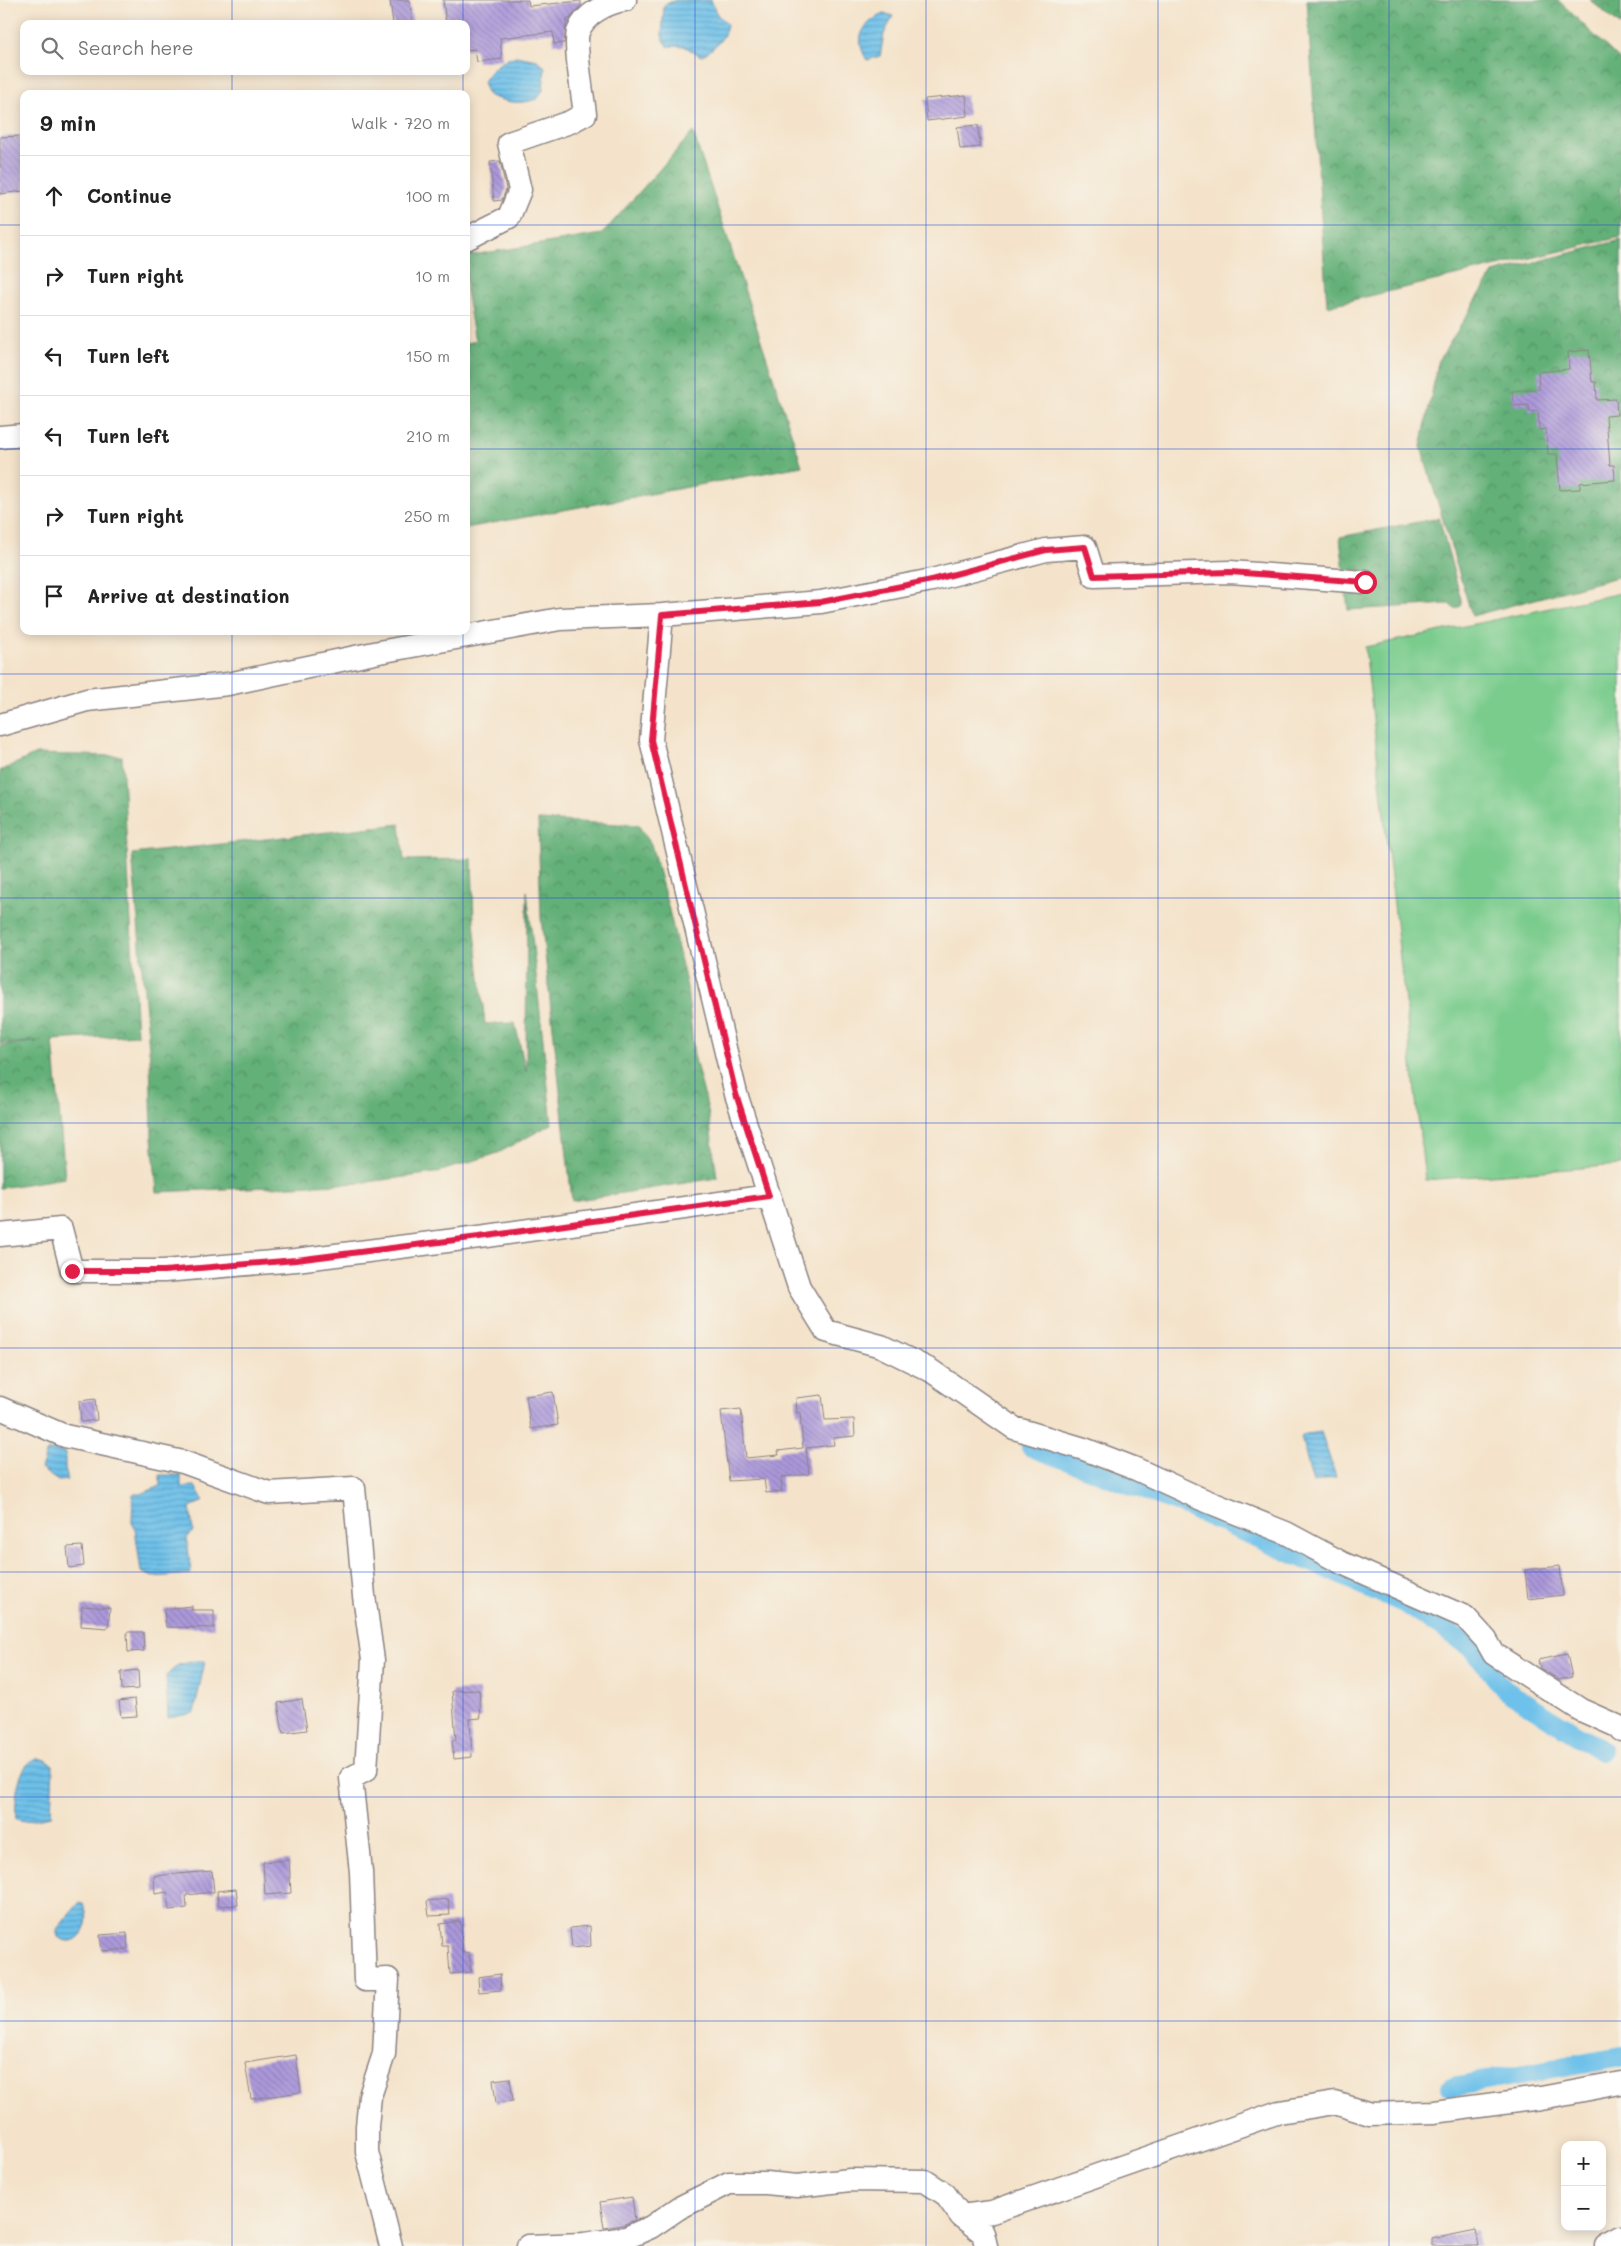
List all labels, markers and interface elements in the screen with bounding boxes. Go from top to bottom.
search box [20,20,470,75]
icon: search [38,34,66,62]
text: Search here [78,35,194,60]
text: 9 min [40,109,96,136]
text: Walk · 720 m [351,112,450,133]
icon: ahead [40,182,68,210]
text: Continue [87,183,172,208]
text: 100 m [405,185,450,206]
icon: right [40,262,68,290]
text: Turn right [87,263,184,288]
text: 10 m [415,265,450,286]
icon: left [40,342,68,370]
text: Turn left [87,343,170,368]
text: 150 m [406,345,450,366]
icon: left [40,422,68,450]
text: Turn left [87,423,170,448]
text: 210 m [406,425,450,446]
icon: right [40,502,68,530]
text: Turn right [87,503,184,528]
text: 250 m [404,505,450,526]
route start [1354,571,1377,594]
icon: arrive [40,582,68,610]
text: Arrive at destination [87,583,290,608]
route end [61,1260,84,1283]
map controls [1561,2141,1606,2231]
button: + [1561,2141,1606,2186]
button: − [1561,2186,1606,2231]

